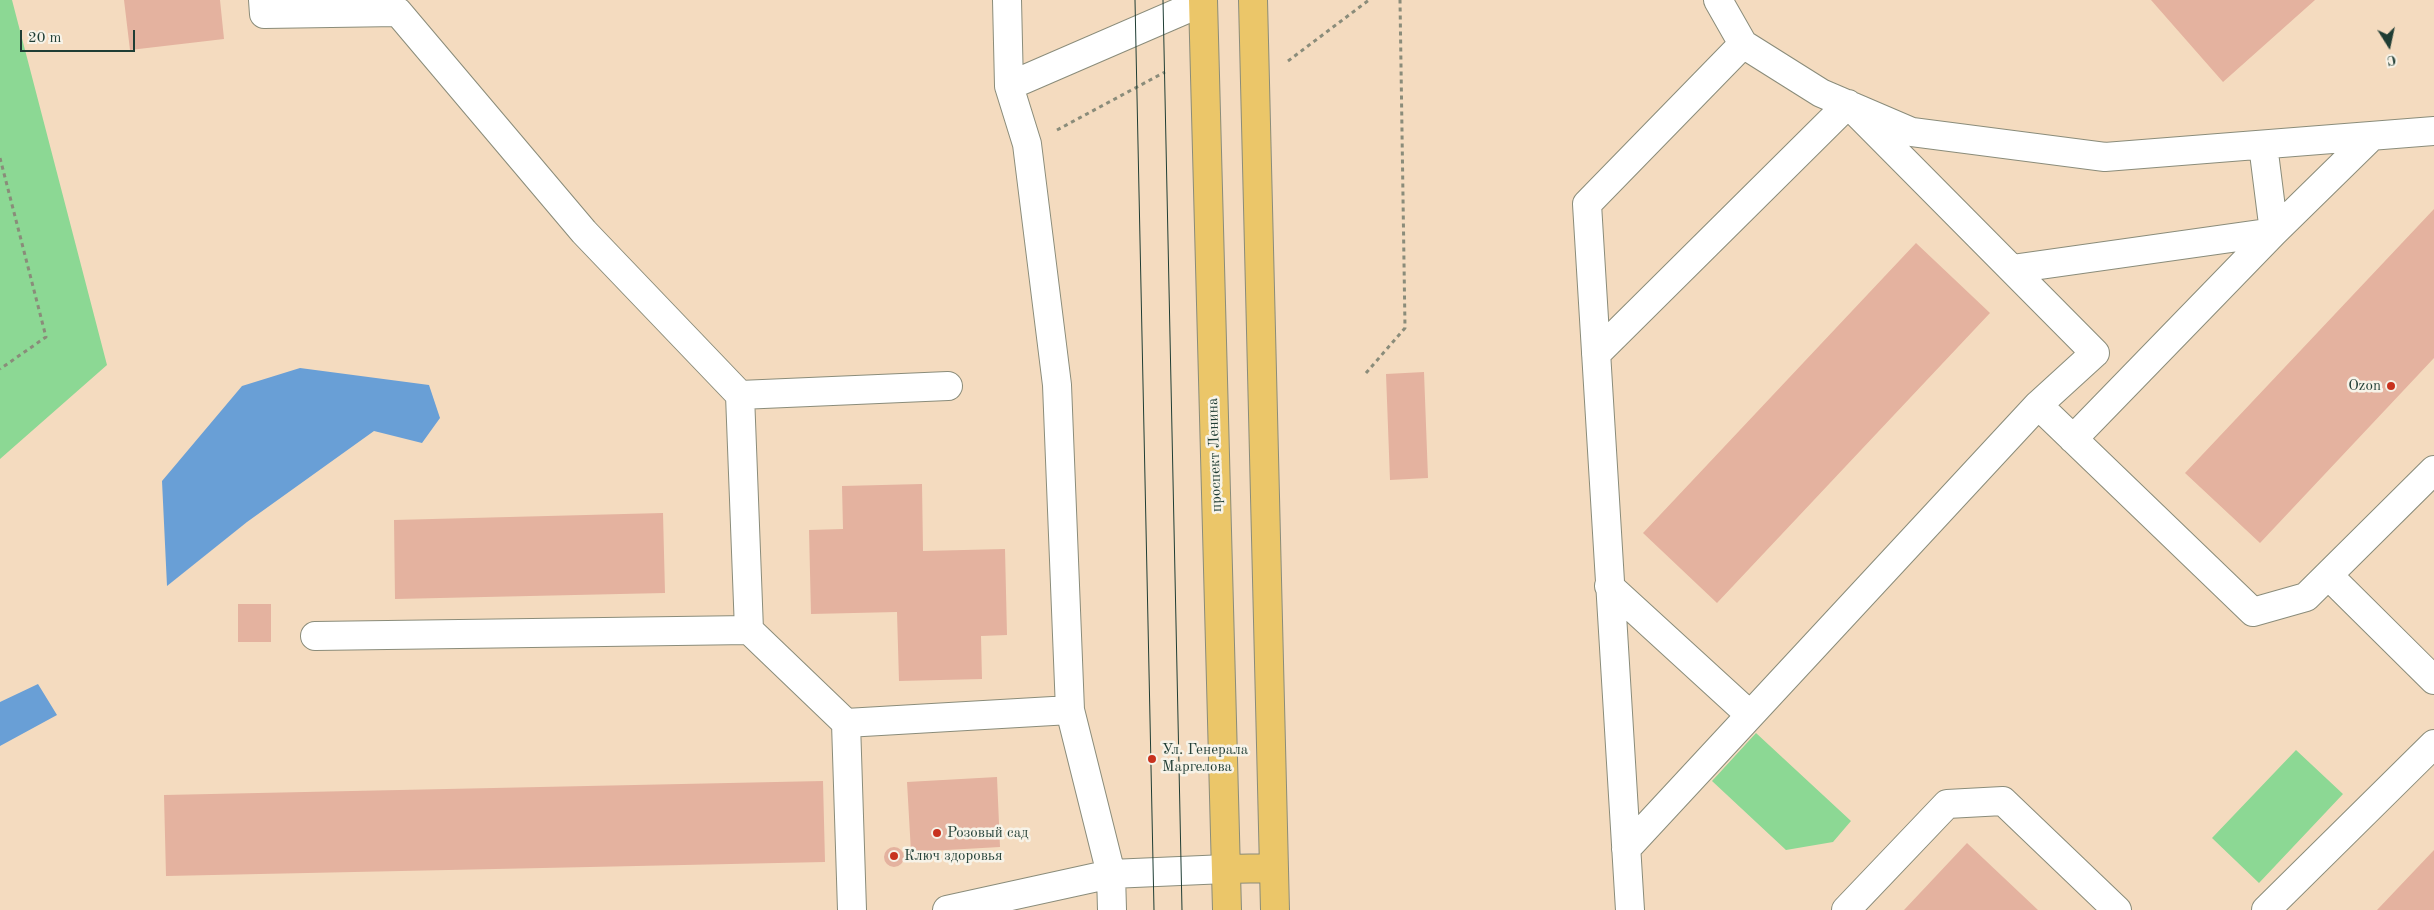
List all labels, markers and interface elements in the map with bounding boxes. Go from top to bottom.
scale bar [22,20,138,52]
north arrow [2364,20,2414,70]
text: 20 m [28,31,62,46]
text: С [2386,52,2397,67]
place label: Ozon [2348,377,2381,395]
marker: Ozon [2385,380,2397,392]
street label: проспект Ленина [1204,398,1226,512]
place label: Ул. Генерала Маргелова [1162,741,1248,776]
marker: Ул. Генерала Маргелова [1146,753,1158,765]
place label: Розовый сад [947,824,1028,842]
marker: Розовый сад [931,827,943,839]
place label: Ключ здоровья [904,847,1003,865]
marker: Ключ здоровья [888,850,900,862]

